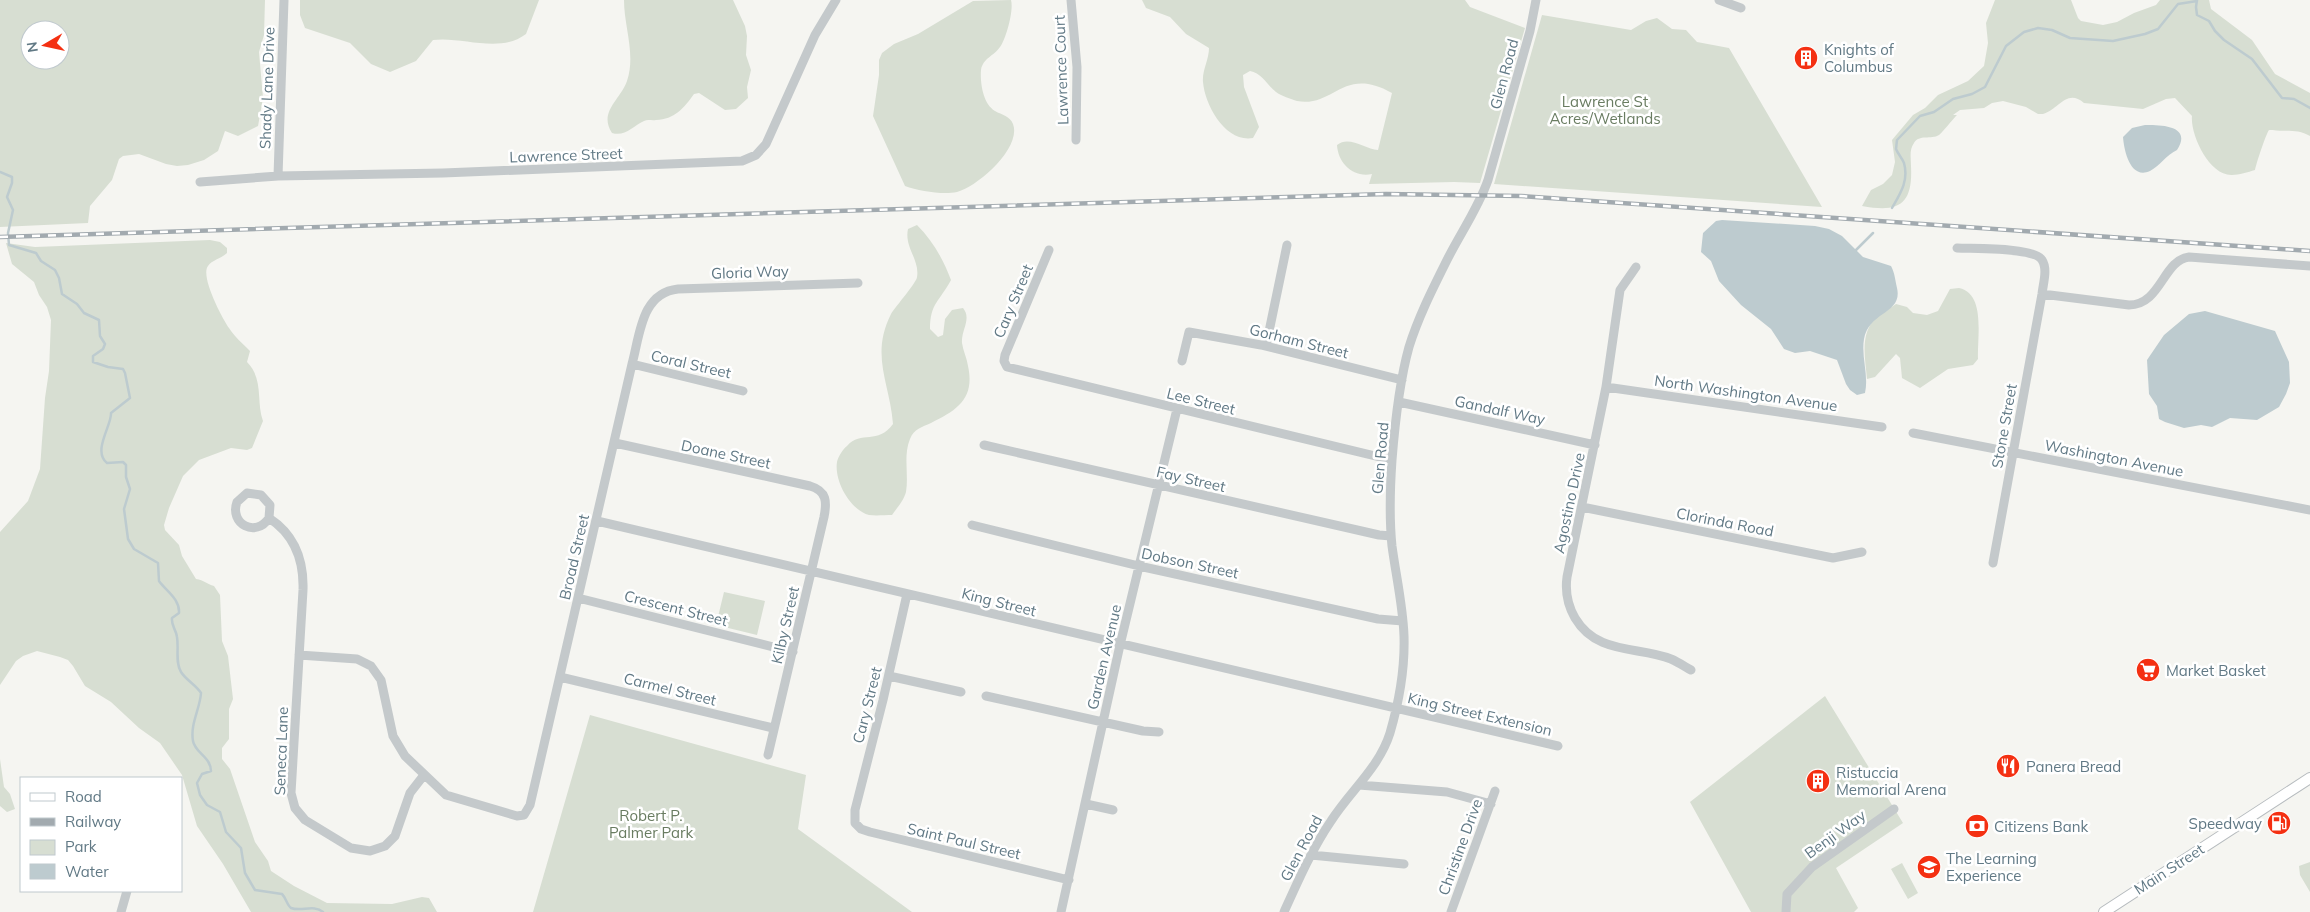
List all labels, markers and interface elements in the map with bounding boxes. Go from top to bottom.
street label: Lawrence Court [1050,15,1072,125]
north arrow [20,20,70,70]
street label: Shady Lane Drive [255,27,279,149]
street label: Glen Road [1485,37,1523,111]
text: N [22,40,42,54]
place label: Knights of Columbus [1824,40,1895,76]
building icon: Knights of Columbus [1793,45,1819,71]
park label: Lawrence St Acres/Wetlands [1549,92,1661,128]
street label: Lawrence Street [509,144,623,166]
street label: Gloria Way [711,261,789,283]
street label: Cary Street [989,261,1037,341]
street label: Gorham Street [1248,320,1350,362]
street label: Coral Street [649,346,733,382]
street label: North Washington Avenue [1653,371,1839,415]
street label: Stone Street [1987,382,2021,470]
street label: Lee Street [1165,383,1237,419]
street label: Gandalf Way [1453,391,1547,429]
street label: Glen Road [1367,421,1393,495]
street label: Doane Street [679,435,773,473]
street label: Washington Avenue [2043,435,2185,481]
street label: Agostino Drive [1549,451,1589,555]
street label: Fay Street [1155,462,1227,496]
street label: Clorinda Road [1675,503,1775,541]
street label: Broad Street [555,512,593,602]
street label: Dobson Street [1140,543,1240,583]
street label: Kilby Street [767,584,803,666]
street label: King Street [960,584,1038,620]
street label: Crescent Street [622,586,730,630]
street label: Garden Avenue [1083,603,1125,711]
supermarket icon: Market Basket [2135,657,2161,683]
place label: Market Basket [2166,661,2266,680]
street label: Cary Street [848,665,886,745]
street label: Carmel Street [622,668,718,710]
street label: King Street Extension [1406,688,1554,740]
street label: Seneca Lane [270,706,292,796]
restaurant icon: Panera Bread [1995,753,2021,779]
place label: Panera Bread [2026,757,2121,776]
place label: Ristuccia Memorial Arena [1836,763,1947,799]
building icon: Ristuccia Memorial Arena [1805,768,1831,794]
legend [20,777,182,892]
text: Road [65,787,102,806]
street label: Christine Drive [1434,796,1486,898]
street label: Benji Way [1801,805,1869,863]
park label: Robert P. Palmer Park [609,806,693,842]
fuel station icon: Speedway [2266,810,2292,836]
text: Railway [65,812,121,831]
street label: Glen Road [1276,812,1326,884]
bank icon: Citizens Bank [1964,813,1990,839]
place label: Speedway [2189,814,2262,833]
place label: Citizens Bank [1994,817,2089,836]
street label: Saint Paul Street [905,819,1023,863]
text: Park [65,837,97,856]
street label: Main Street [2130,839,2208,899]
place label: The Learning Experience [1946,849,2037,885]
school or university icon: The Learning Experience [1916,854,1942,880]
text: Water [65,862,109,881]

